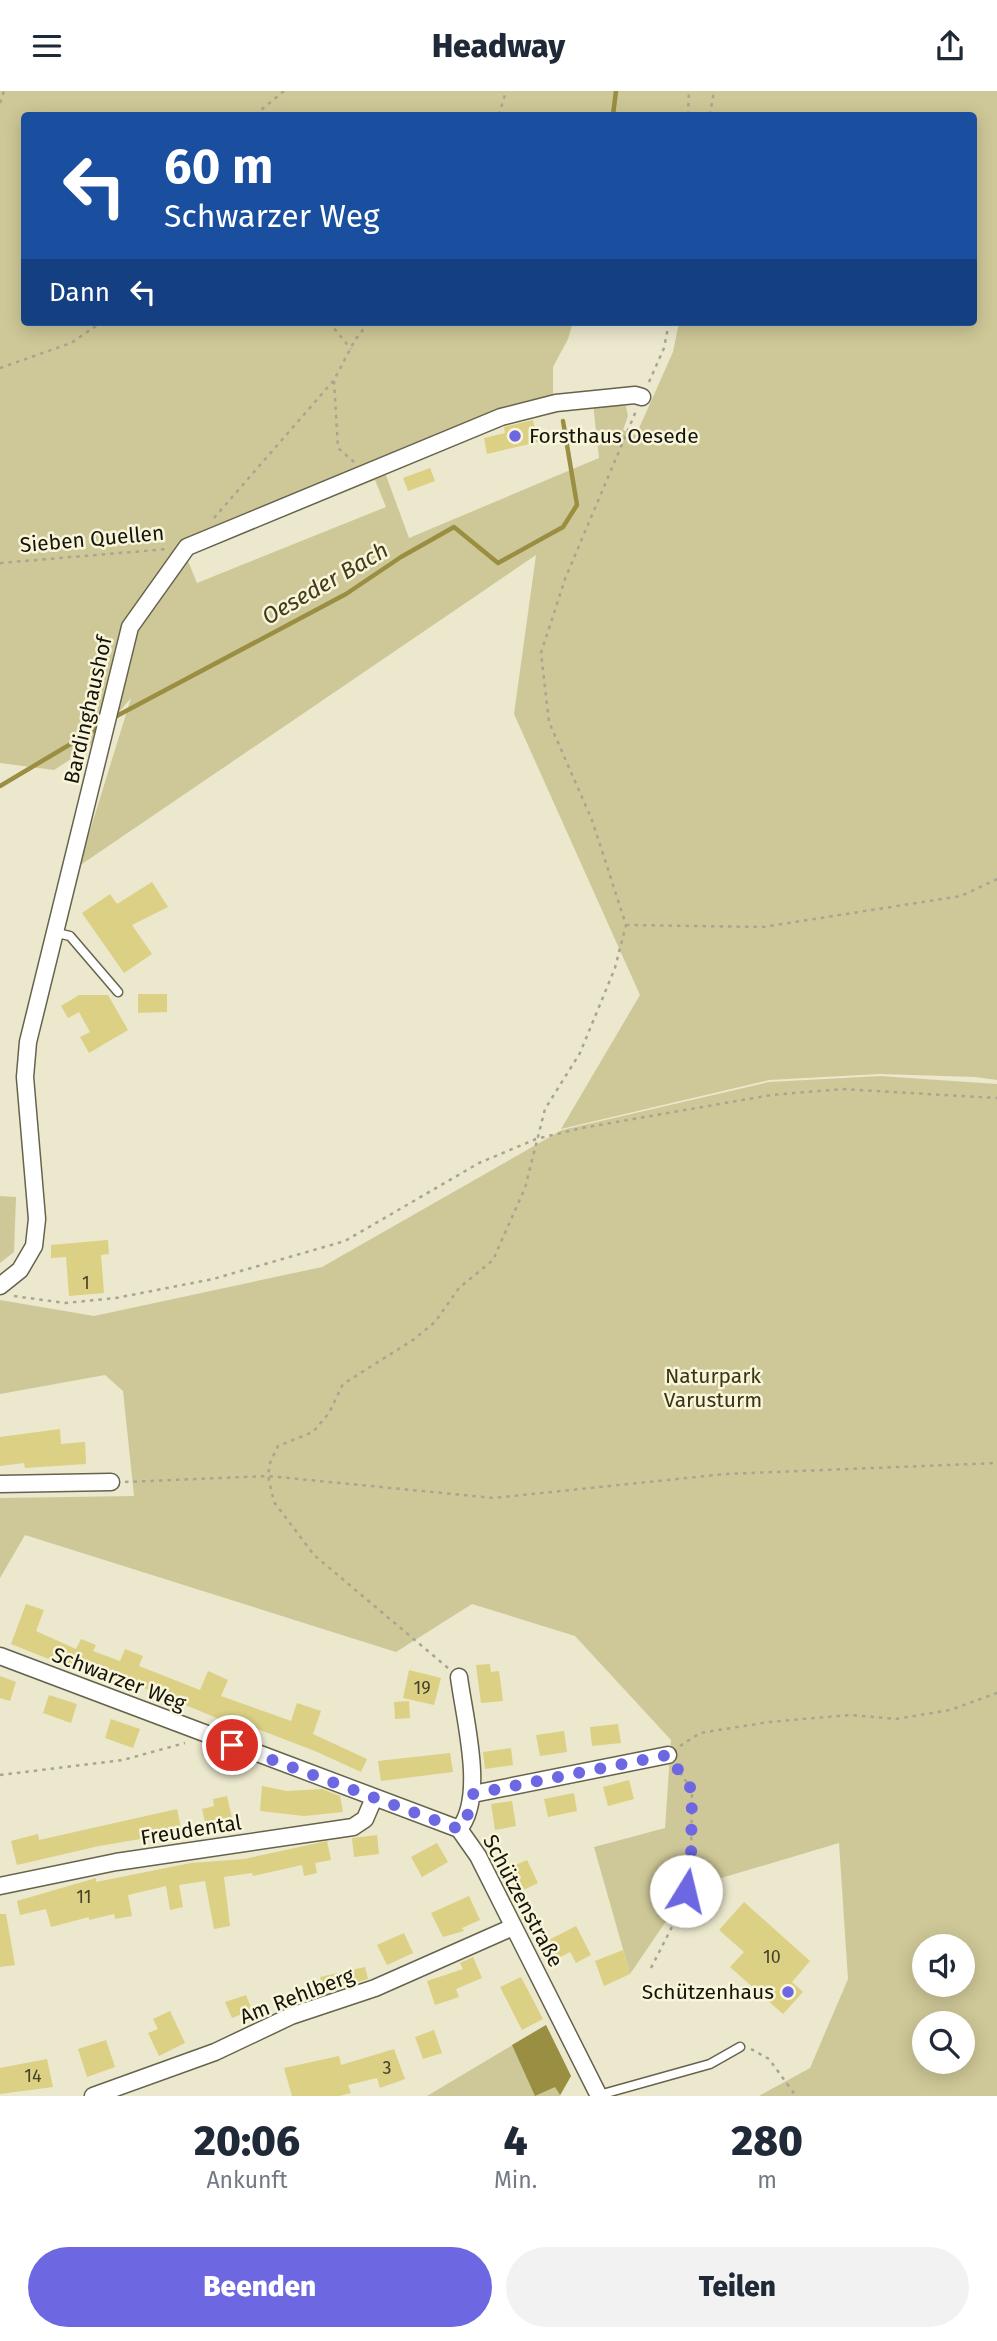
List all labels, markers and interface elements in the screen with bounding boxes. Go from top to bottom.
icon: menu [28,27,66,65]
text: Headway [432,27,565,65]
icon: share [931,27,969,65]
text: 60 m [164,137,273,196]
icon: left [49,140,140,231]
text: Schwarzer Weg [164,197,380,235]
icon: left [124,273,162,311]
text: Dann [49,277,110,308]
place label: Forsthaus Oesede [529,423,699,449]
marker: Forsthaus Oesede [507,428,523,444]
street label: Sieben Quellen [19,520,165,558]
water label: Oeseder Bach [257,536,393,630]
street label: Bardinghaushof [58,632,118,786]
house number: 1 [82,1272,90,1294]
park label: Naturpark Varusturm [664,1363,762,1413]
street label: Schwarzer Weg [48,1641,190,1717]
house number: 19 [413,1677,431,1699]
pin [202,1715,262,1775]
icon: arrive [213,1726,251,1764]
street label: Freudental [139,1809,243,1851]
street label: Schützenstraße [477,1830,569,1972]
position arrow [649,1854,723,1928]
house number: 11 [76,1886,92,1908]
map controls [912,1934,975,2074]
button: sound [912,1934,975,1997]
house number: 10 [763,1946,781,1968]
street label: Am Rehlberg [236,1962,358,2030]
place label: Schützenhaus [642,1979,774,2005]
marker: Schützenhaus [780,1984,796,2000]
button: search [912,2011,975,2074]
house number: 3 [383,2057,391,2079]
house number: 14 [24,2065,42,2087]
text: 20:06 [194,2116,300,2166]
text: 4 [504,2116,528,2166]
text: 280 [731,2116,803,2166]
text: Ankunft [206,2166,288,2194]
text: Min. [494,2166,537,2194]
text: m [757,2166,777,2194]
button: Beenden [28,2247,492,2327]
button: Teilen [506,2247,969,2327]

